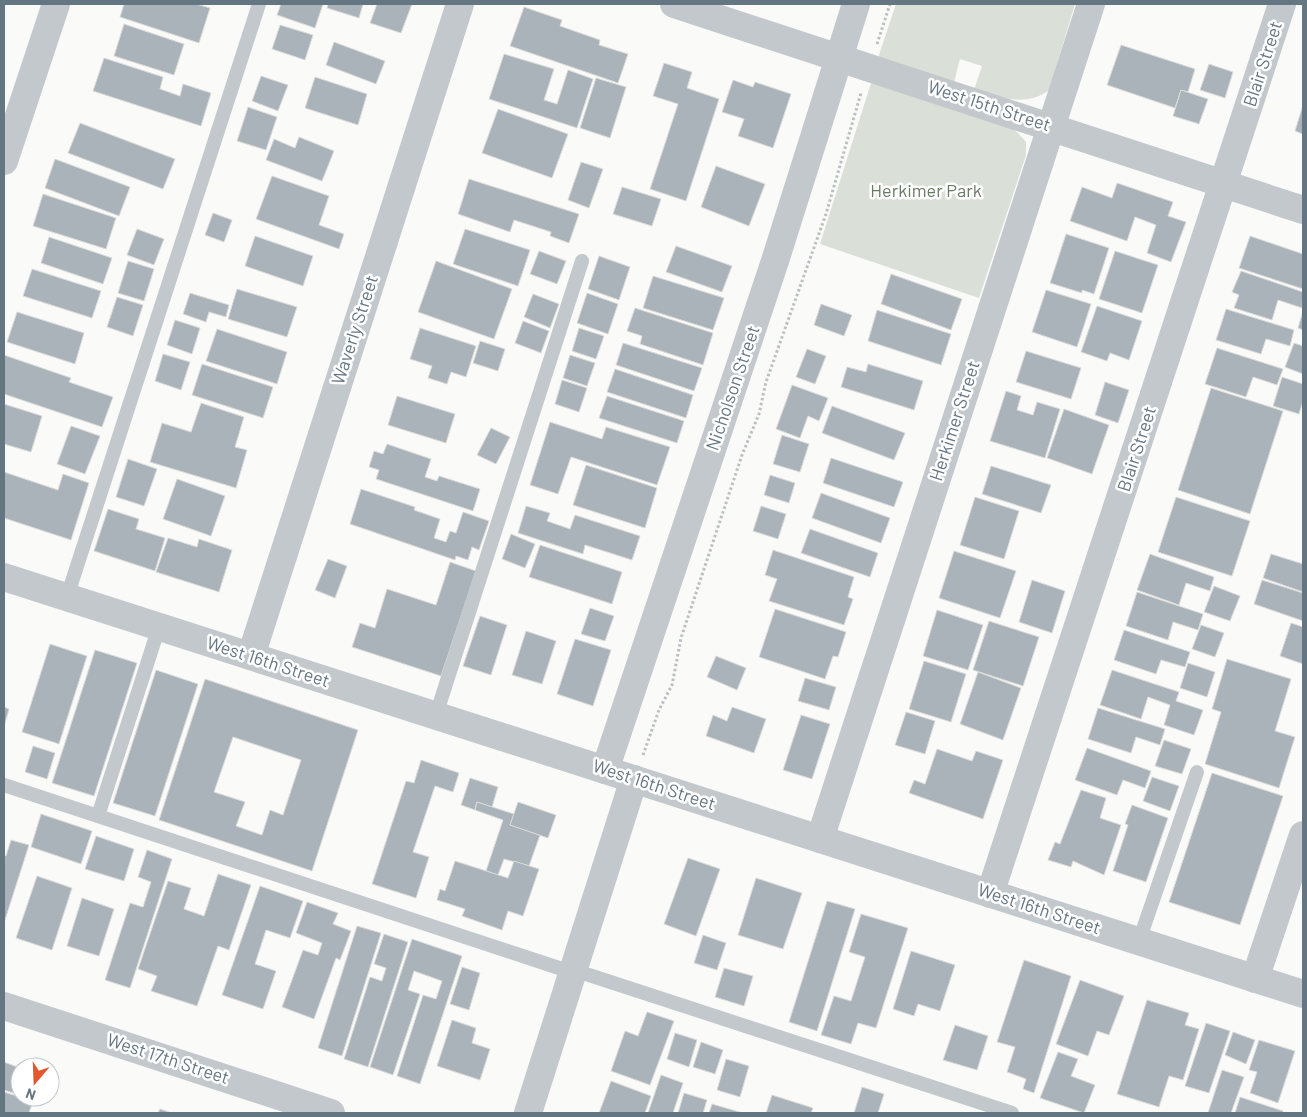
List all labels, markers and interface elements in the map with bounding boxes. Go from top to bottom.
street label: Blair Street [1238,18,1286,109]
street label: West 15th Street [925,75,1053,135]
park label: Herkimer Park [870,179,982,201]
street label: Waverly Street [326,272,382,387]
street label: Nicholson Street [700,322,764,453]
street label: Herkimer Street [924,358,984,484]
street label: Blair Street [1112,403,1160,494]
street label: West 16th Street [204,631,332,691]
street label: West 16th Street [590,754,718,814]
street label: West 16th Street [975,878,1103,938]
street label: West 17th Street [105,1028,232,1088]
north arrow [10,1057,60,1107]
text: N [23,1085,38,1104]

